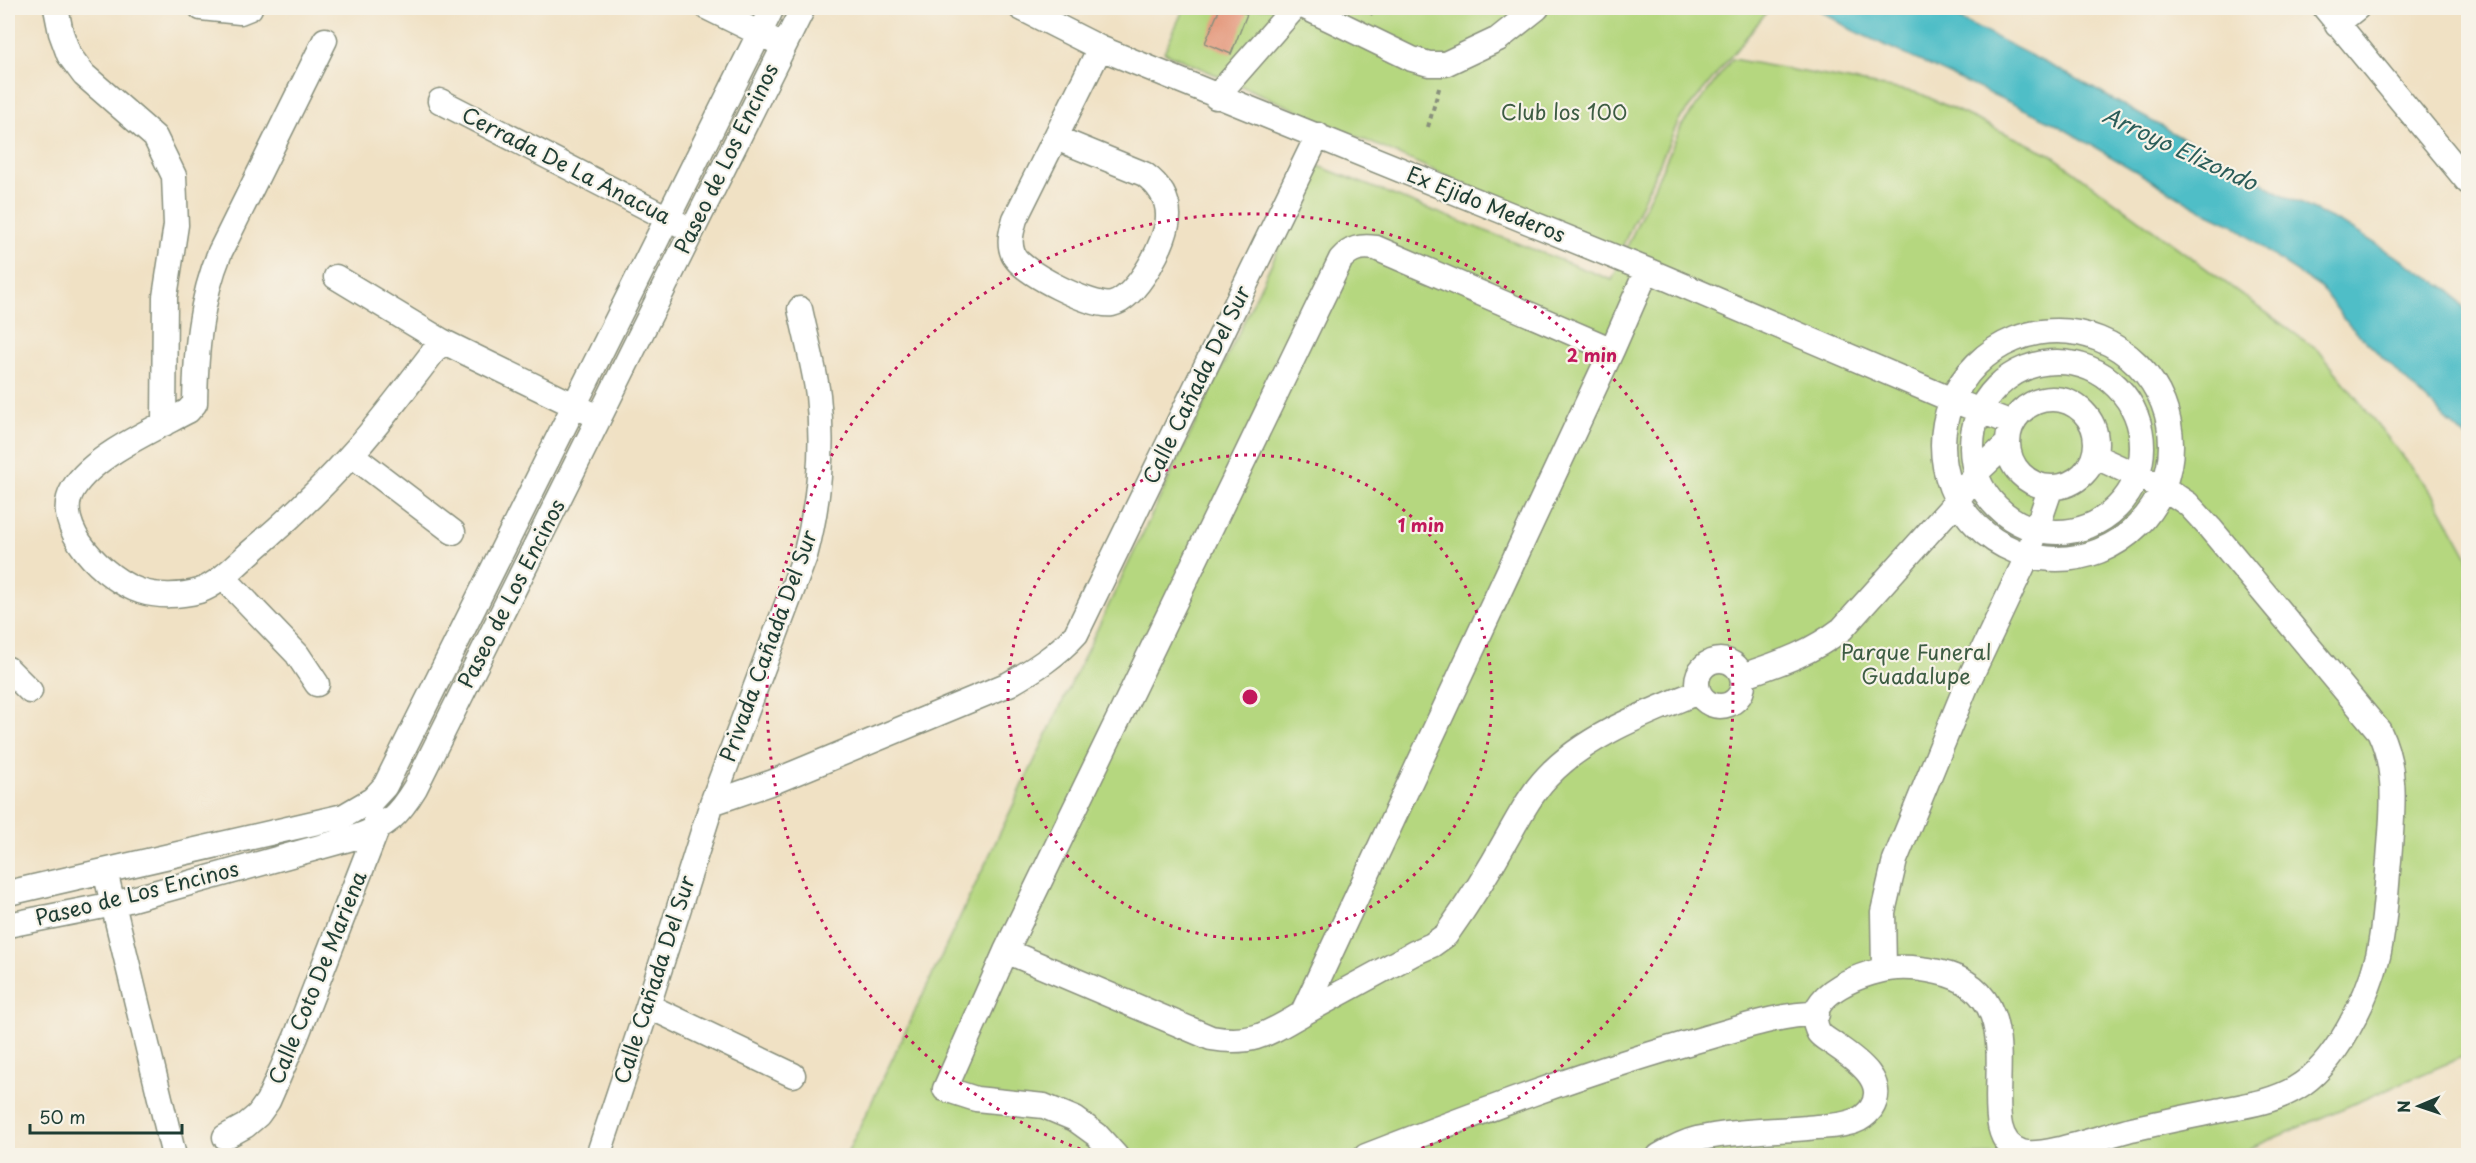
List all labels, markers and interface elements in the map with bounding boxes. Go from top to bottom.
street label: Paseo de Los Encinos [665,57,785,259]
park label: Club los 100 [1501,95,1627,127]
water label: Arroyo Elizondo [2098,97,2264,198]
street label: Cerrada De La Anacua [457,98,677,231]
street label: Ex Ejido Mederos [1403,157,1571,250]
street label: Calle Cañada Del Sur [1133,279,1257,489]
text: 2 min [1567,341,1617,368]
street label: Paseo de Los Encinos [449,493,572,693]
text: 1 min [1398,511,1444,538]
street label: Privada Cañada Del Sur [710,525,824,766]
park label: Parque Funeral Guadalupe [1841,635,1991,691]
centre of rings [1240,687,1260,707]
street label: Paseo de Los Encinos [31,851,242,933]
street label: Calle Coto De Mariena [259,866,374,1089]
street label: Calle Cañada Del Sur [604,871,702,1088]
north arrow [2389,1076,2449,1136]
scale bar [30,1097,182,1135]
text: N [2391,1100,2415,1113]
text: 50 m [39,1103,86,1130]

